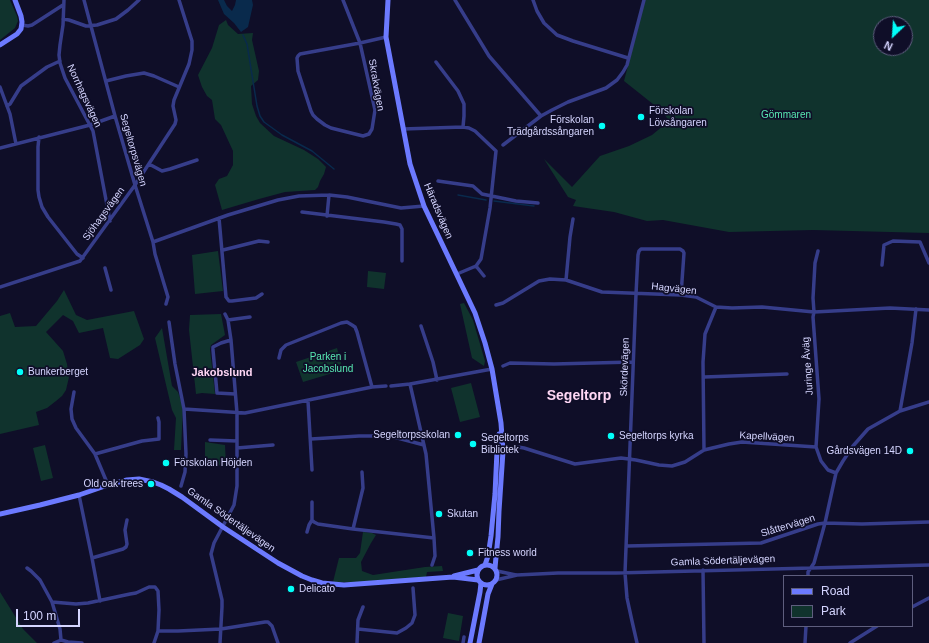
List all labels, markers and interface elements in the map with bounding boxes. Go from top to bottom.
north arrow [873,16,913,56]
text: N [882,39,894,53]
street label: Skrakvägen [366,58,386,112]
street label: Norrhagsvägen [64,62,104,130]
place label: Förskolan Lövsångaren [649,105,707,128]
park label: Gömmaren [761,109,811,121]
street label: Segeltorpsvägen [117,112,149,188]
marker: Förskolan Lövsångaren [636,112,646,122]
place label: Förskolan Trädgårdssångaren [507,114,594,138]
marker: Förskolan Trädgårdssångaren [597,121,607,131]
street label: Häradsvägen [421,181,455,241]
street label: Sjöhagsvägen [81,185,127,243]
street label: Hagvägen [651,281,697,297]
street label: Juringe Åväg [800,336,816,396]
street label: Skördevägen [618,337,632,397]
park label: Parken i Jacobslund [303,351,353,374]
place label: Bunkerberget [28,366,88,378]
district label: Jakobslund [191,366,253,380]
marker: Bunkerberget [15,367,25,377]
district label: Segeltorp [547,388,611,404]
place label: Segeltorpsskolan [373,429,450,441]
marker: Segeltorpsskolan [453,430,463,440]
place label: Segeltorps kyrka [619,430,693,442]
street label: Kapellvägen [739,430,795,444]
marker: Segeltorps kyrka [606,431,616,441]
place label: Segeltorps Bibliotek [481,432,529,456]
marker: Segeltorps Bibliotek [468,439,478,449]
place label: Gårdsvägen 14D [826,445,902,457]
marker: Gårdsvägen 14D [905,446,915,456]
place label: Förskolan Höjden [174,457,252,469]
marker: Förskolan Höjden [161,458,171,468]
place label: Old oak trees [84,478,143,490]
marker: Old oak trees [146,479,156,489]
street label: Gamla Södertäljevägen [185,485,277,555]
place label: Skutan [447,508,478,520]
marker: Skutan [434,509,444,519]
street label: Slåttervägen [759,512,817,540]
place label: Fitness world [478,547,537,559]
marker: Fitness world [465,548,475,558]
street label: Gamla Södertäljevägen [671,553,775,569]
legend [783,575,913,627]
place label: Delicato [299,583,335,595]
marker: Delicato [286,584,296,594]
text: Road [821,584,850,598]
scale bar [18,601,82,627]
text: Park [821,604,846,618]
text: 100 m [23,609,56,623]

